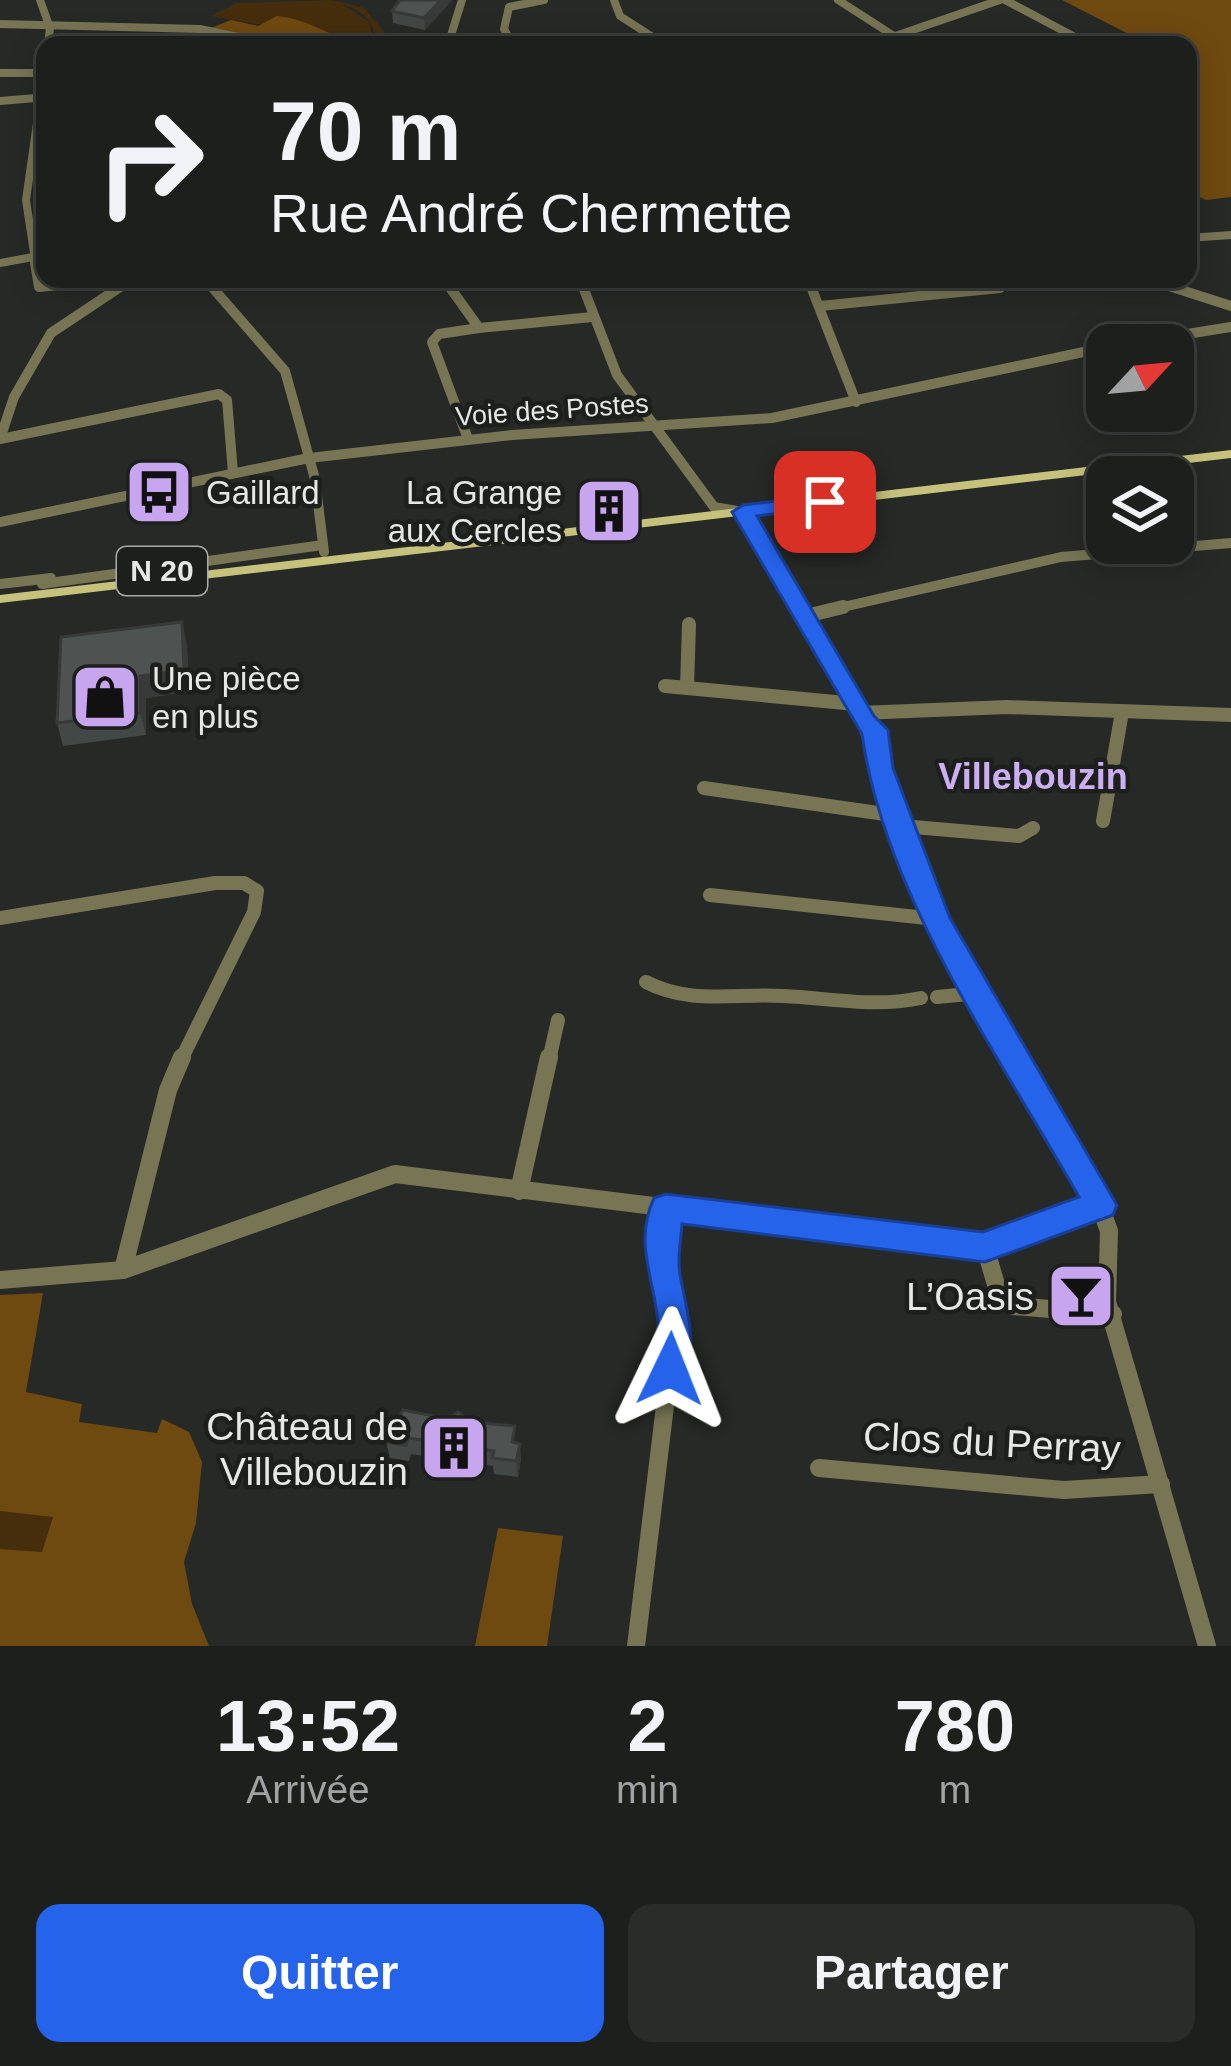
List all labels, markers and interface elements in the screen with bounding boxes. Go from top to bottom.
icon: right [72,84,228,240]
text: 70 m [270,84,461,178]
text: Rue André Chermette [270,183,792,243]
north arrow [1086,324,1194,432]
map controls [1086,324,1194,564]
street label: Voie des Postes [454,388,650,432]
pin [774,451,876,553]
button: layers [1086,456,1194,564]
bus stop icon: Gaillard [124,457,194,527]
icon: arrive [792,469,858,535]
place label: Gaillard [206,474,320,511]
place label: La Grange aux Cercles [388,474,562,549]
building icon: La Grange aux Cercles [574,476,644,546]
road number: N 20 [117,547,207,595]
place label: Une pièce en plus [152,660,301,735]
shop icon: Une pièce en plus [70,662,140,732]
district label: Villebouzin [938,756,1128,797]
bar icon: L’Oasis [1046,1261,1116,1331]
place label: L’Oasis [906,1275,1034,1318]
position arrow [607,1306,733,1432]
place label: Château de Villebouzin [206,1405,408,1493]
building icon: Château de Villebouzin [419,1413,489,1483]
street label: Clos du Perray [862,1414,1122,1471]
text: 13:52 [216,1686,400,1766]
text: 2 [627,1686,668,1766]
text: 780 [895,1686,1015,1766]
text: Arrivée [246,1768,370,1811]
text: min [616,1768,679,1811]
text: m [939,1768,971,1811]
button: Quitter [36,1904,604,2042]
button: Partager [628,1904,1195,2042]

